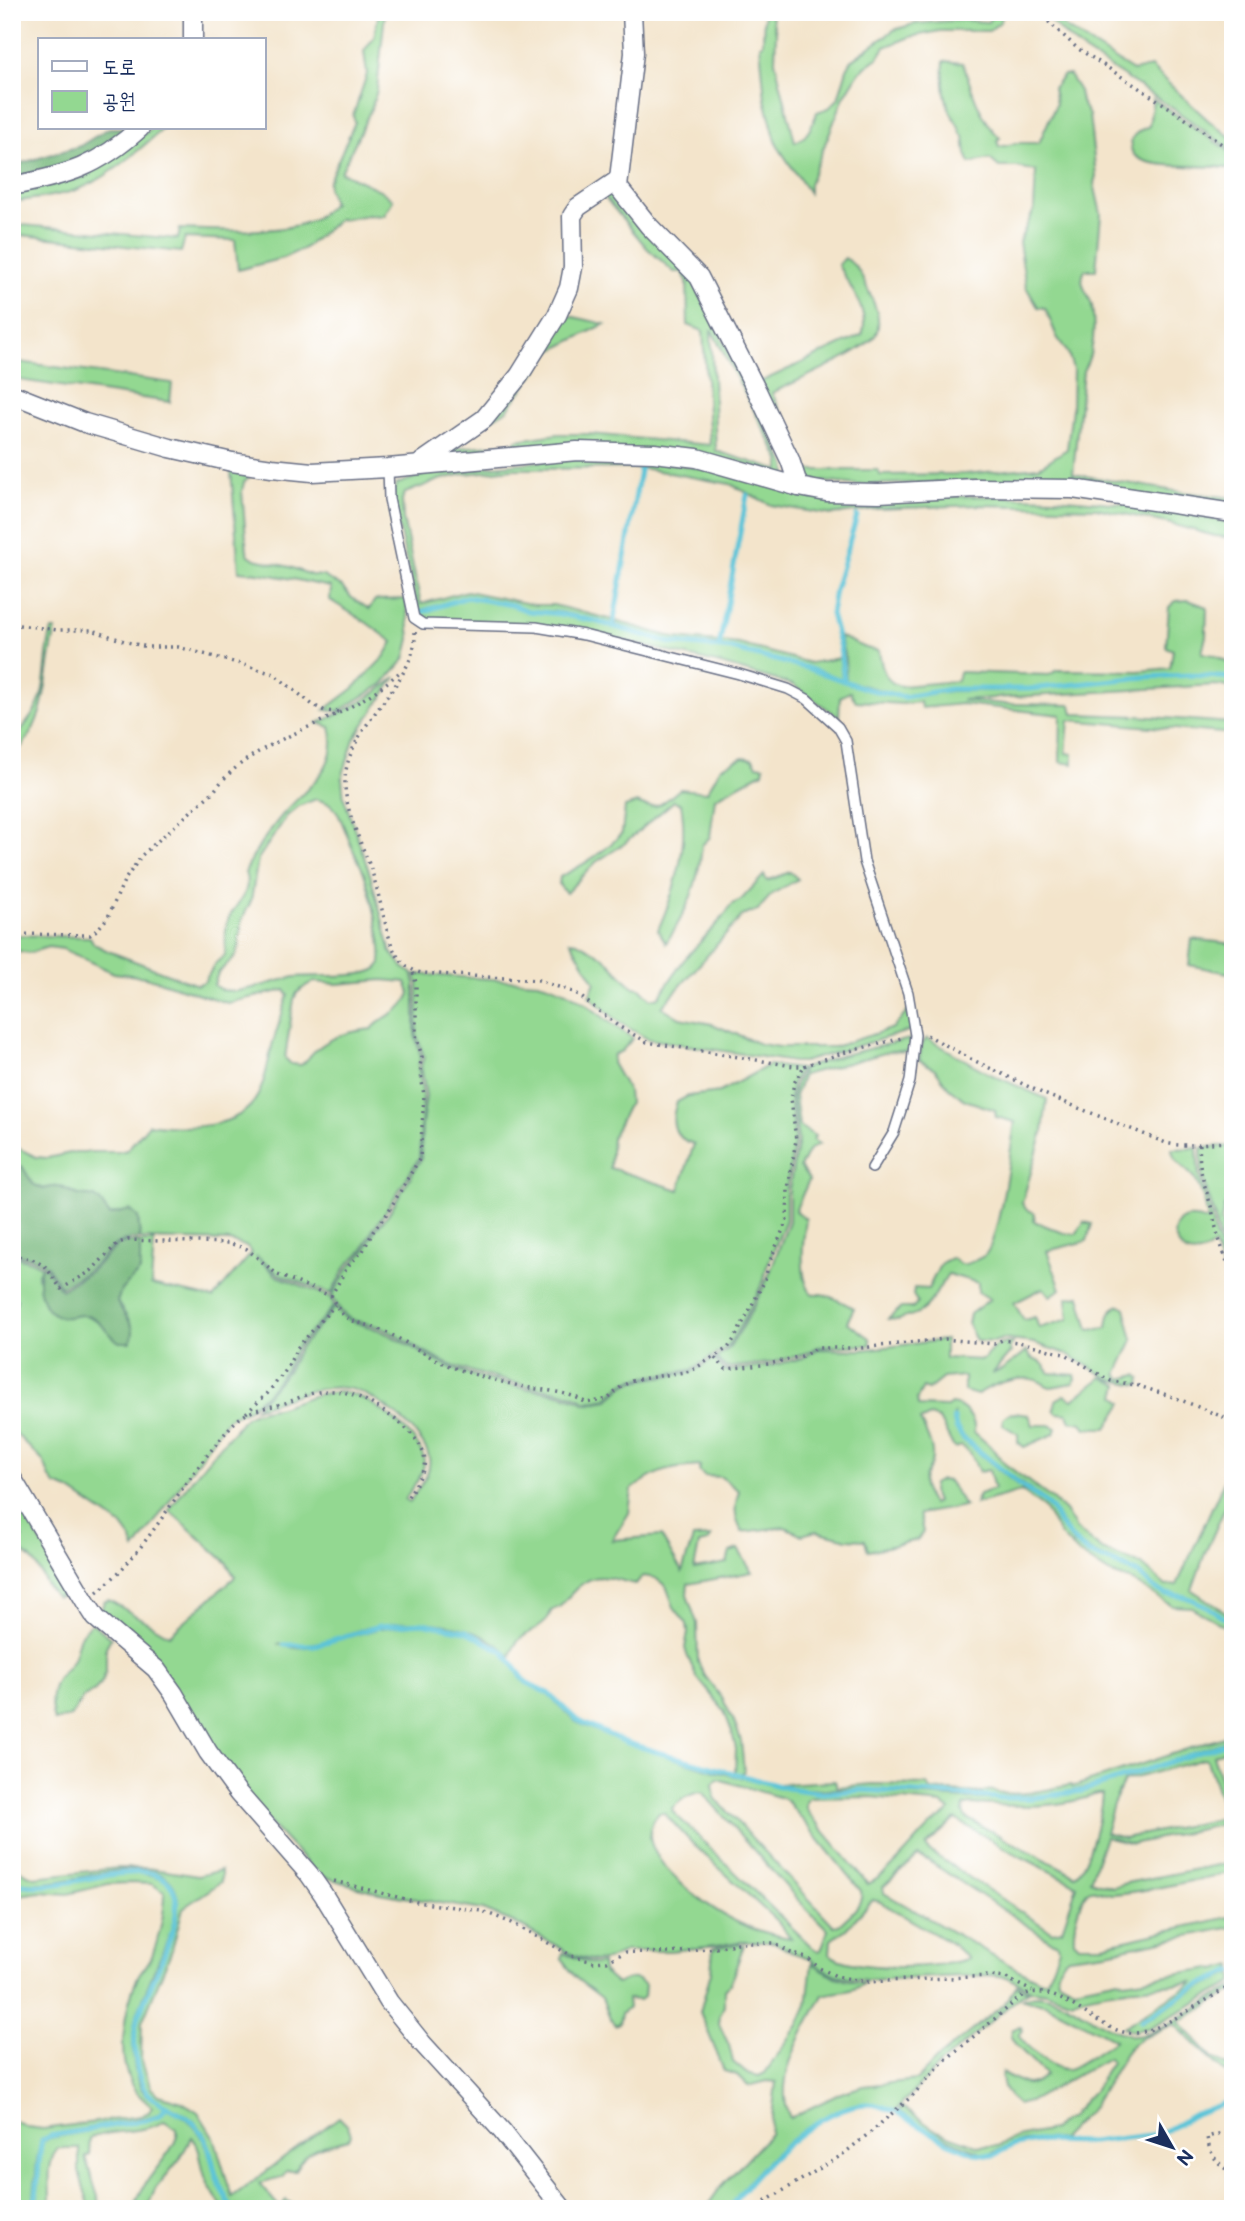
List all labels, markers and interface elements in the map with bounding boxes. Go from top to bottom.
legend [38,38,266,130]
text: 도로 [102,55,136,80]
text: 공원 [102,89,136,114]
north arrow [1136,2112,1206,2182]
text: N [1171,2144,1197,2170]

